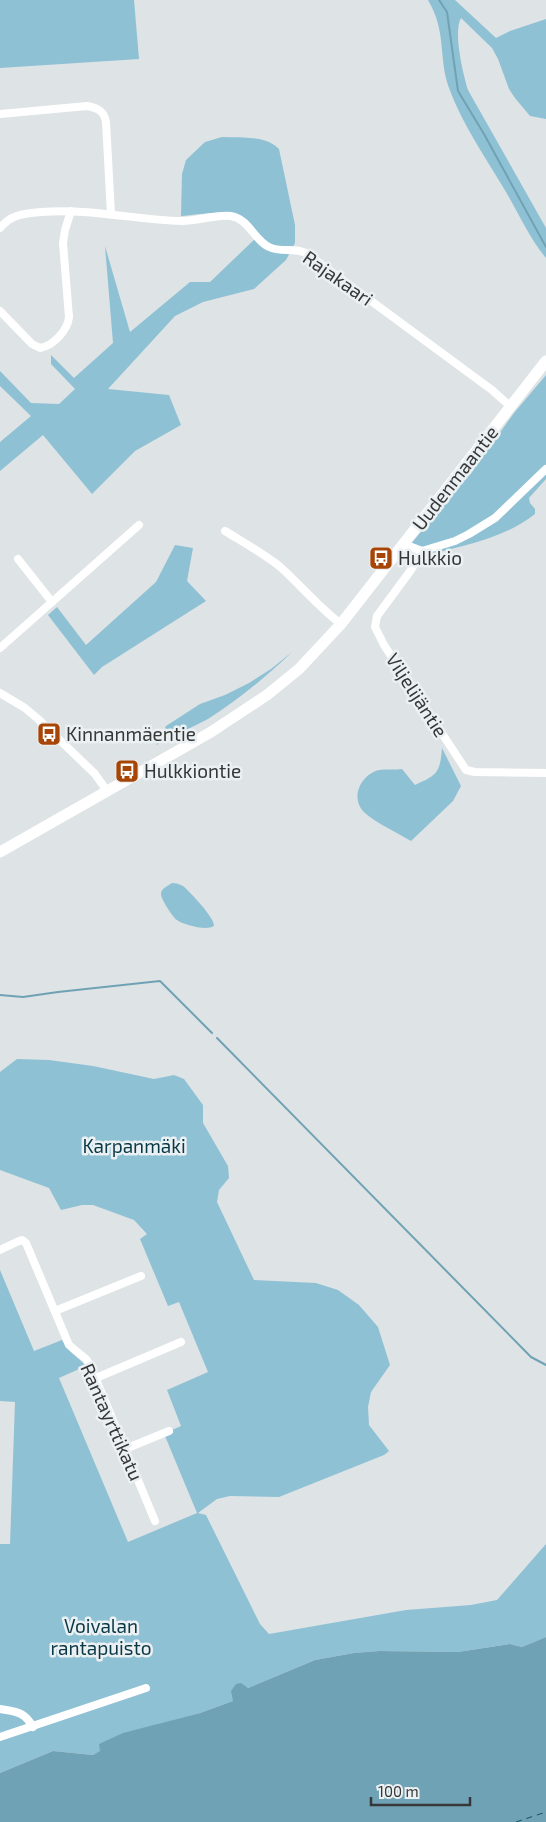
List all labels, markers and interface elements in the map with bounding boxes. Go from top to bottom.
street label: Rajakaari [299,245,378,310]
street label: Uudenmaantie [407,421,503,535]
bus stop icon: Hulkkio [368,545,394,571]
place label: Hulkkio [398,546,462,569]
street label: Viljelijäntie [382,648,453,741]
bus stop icon: Kinnanmäentie [36,721,62,747]
place label: Kinnanmäentie [66,722,196,745]
bus stop icon: Hulkkiontie [114,758,140,784]
place label: Hulkkiontie [144,759,241,782]
park label: Karpanmäki [82,1134,186,1157]
street label: Rantayrttikatu [76,1360,149,1484]
park label: Voivalan rantapuisto [50,1614,152,1659]
scale bar [371,1774,470,1806]
text: 100 m [378,1782,419,1800]

